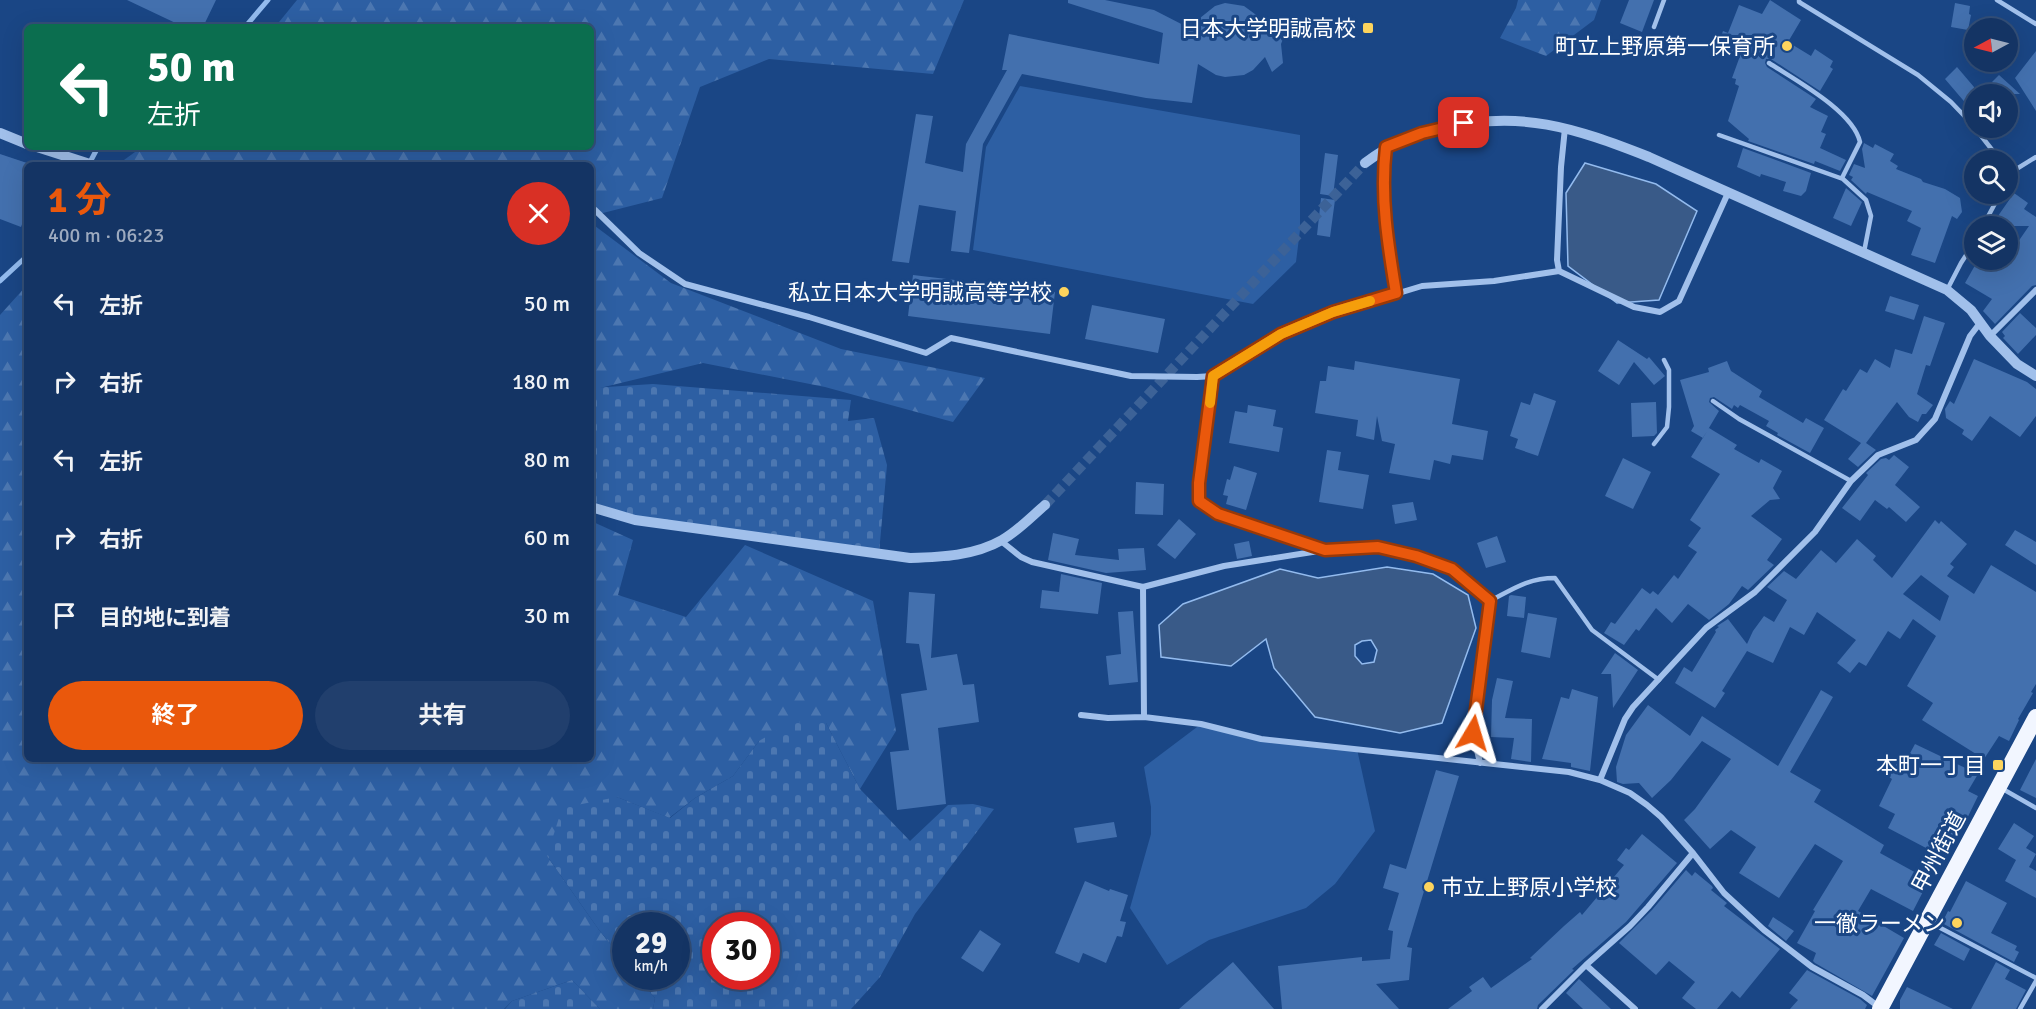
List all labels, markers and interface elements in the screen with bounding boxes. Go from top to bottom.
place label: 日本大学明誠高校 [1180,15,1356,42]
north arrow [1964,18,2018,72]
map controls [1964,18,2018,270]
marker: 日本大学明誠高校 [1361,21,1375,35]
place label: 町立上野原第一保育所 [1555,33,1775,60]
marker: 町立上野原第一保育所 [1780,39,1794,53]
text: 50 m [147,42,236,93]
icon: left [48,48,126,126]
button: sound [1964,84,2018,138]
pin [1438,97,1489,148]
text: 左折 [147,99,201,132]
icon: arrive [1447,106,1480,139]
button: search [1964,150,2018,204]
text: 1 分 [48,178,111,223]
button: close [507,182,570,245]
button: layers [1964,216,2018,270]
text: 400 m · 06:23 [48,223,164,248]
place label: 私立日本大学明誠高等学校 [788,279,1052,306]
marker: 私立日本大学明誠高等学校 [1057,285,1071,299]
icon: left [48,287,81,320]
text: 50 m [524,290,570,317]
text: 左折 [99,292,143,319]
icon: right [48,365,81,398]
text: 180 m [512,368,570,395]
text: 右折 [99,370,143,397]
icon: left [48,443,81,476]
text: 80 m [524,446,570,473]
text: 左折 [99,448,143,475]
icon: right [48,521,81,554]
text: 60 m [524,524,570,551]
text: 右折 [99,526,143,553]
icon: arrive [48,599,81,632]
text: 30 m [524,602,570,629]
text: 目的地に到着 [99,604,231,631]
button: 終了 [48,681,303,750]
button: 共有 [315,681,570,750]
position arrow [1441,701,1505,765]
place label: 本町一丁目 [1876,752,1986,779]
marker: 本町一丁目 [1991,758,2005,772]
street label: 甲州街道 [1906,807,1971,897]
place label: 市立上野原小学校 [1441,874,1617,901]
marker: 市立上野原小学校 [1422,880,1436,894]
place label: 一徹ラーメン [1814,910,1945,937]
speed limit sign: 30 [702,912,780,990]
marker: 一徹ラーメン [1950,916,1964,930]
text: 29 [635,925,667,962]
text: km/h [634,957,668,975]

